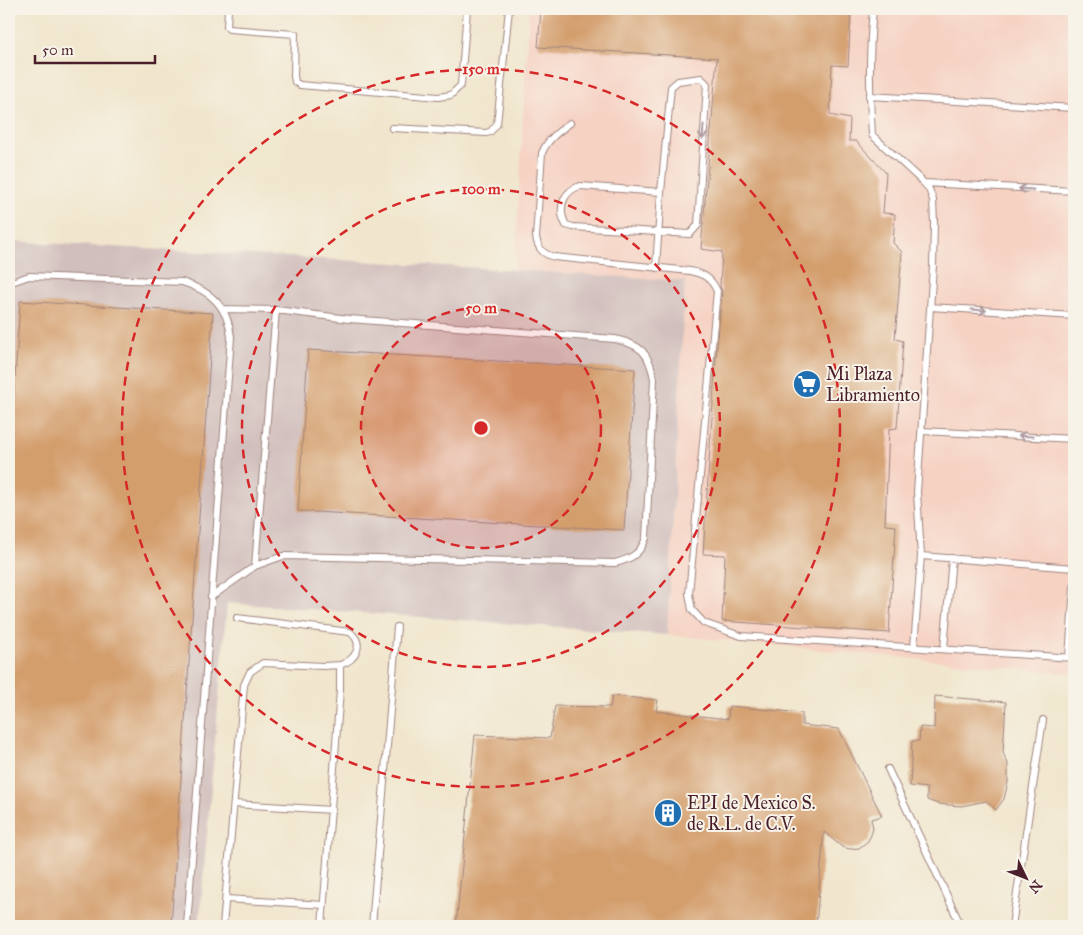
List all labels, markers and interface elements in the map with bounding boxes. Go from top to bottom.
scale bar [35,32,155,64]
text: 50 m [42,41,74,59]
text: 150 m [462,60,500,78]
one-way arrow [699,124,708,140]
text: 100 m [461,180,501,198]
one-way arrow [1018,184,1034,193]
text: 50 m [465,299,497,317]
one-way arrow [971,305,987,314]
place label: Mi Plaza Libramiento [826,363,920,406]
supermarket icon: Mi Plaza Libramiento [792,369,822,399]
centre of rings [472,419,490,437]
one-way arrow [1018,432,1034,441]
place label: EPI de Mexico S. de R.L. de C.V. [687,792,816,835]
building icon: EPI de Mexico S. de R.L. de C.V. [653,798,683,828]
north arrow [1000,852,1050,902]
text: N [1025,876,1045,897]

